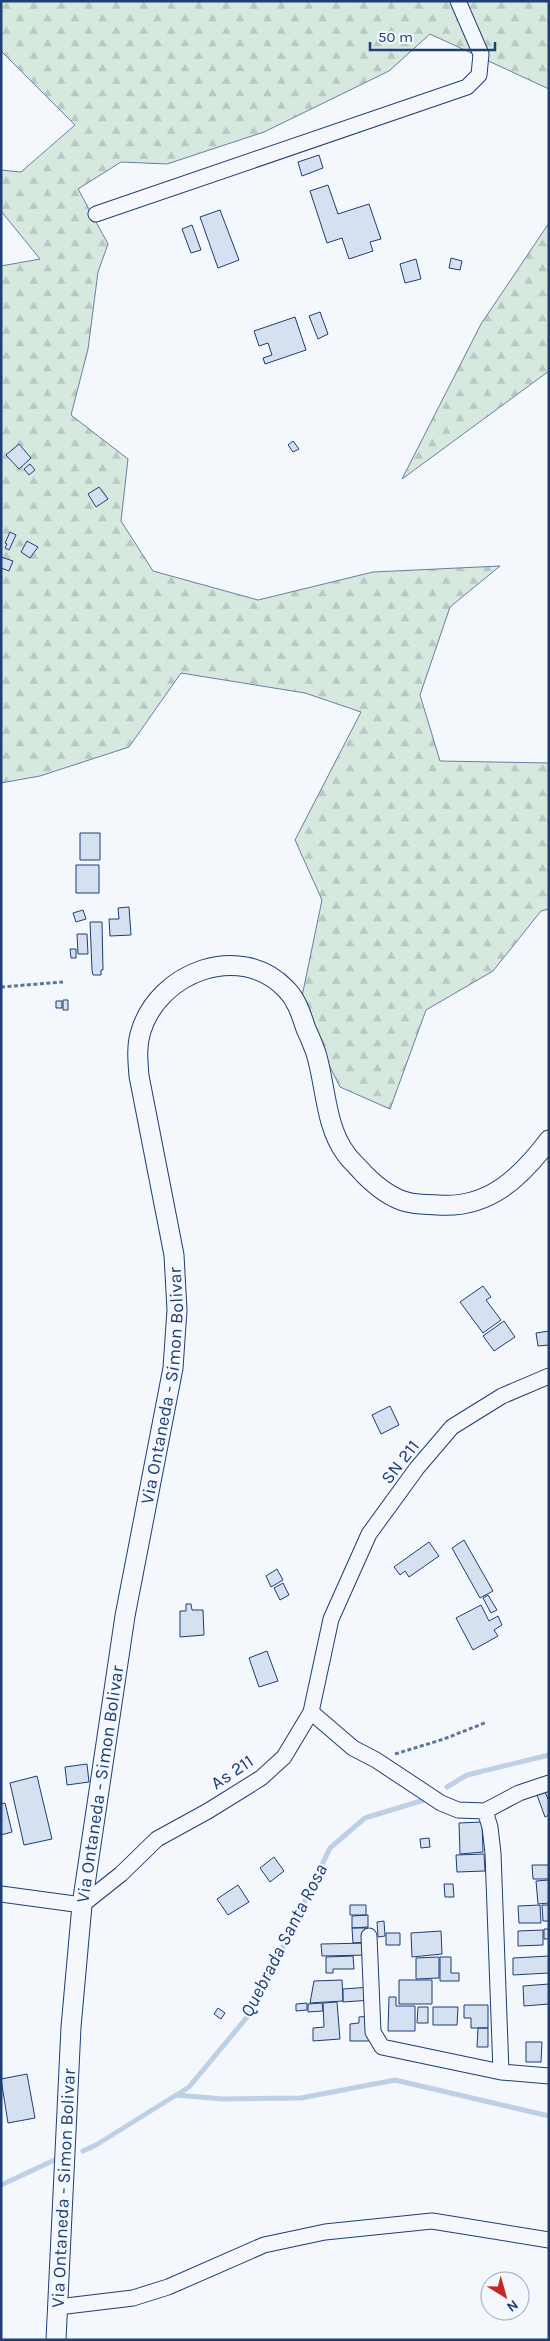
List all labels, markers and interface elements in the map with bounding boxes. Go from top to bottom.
scale bar [370,20,495,52]
text: 50 m [378,28,413,46]
street label: Via Ontaneda - Simon Bolivar [136,1266,188,1506]
street label: SN 211 [376,1436,424,1488]
street label: Via Ontaneda - Simon Bolivar [71,1664,129,1904]
street label: As 211 [207,1750,257,1794]
water label: Quebrada Santa Rosa [236,1860,332,2021]
street label: Via Ontaneda - Simon Bolivar [47,2068,80,2308]
north arrow [480,2271,530,2321]
text: N [503,2296,522,2316]

